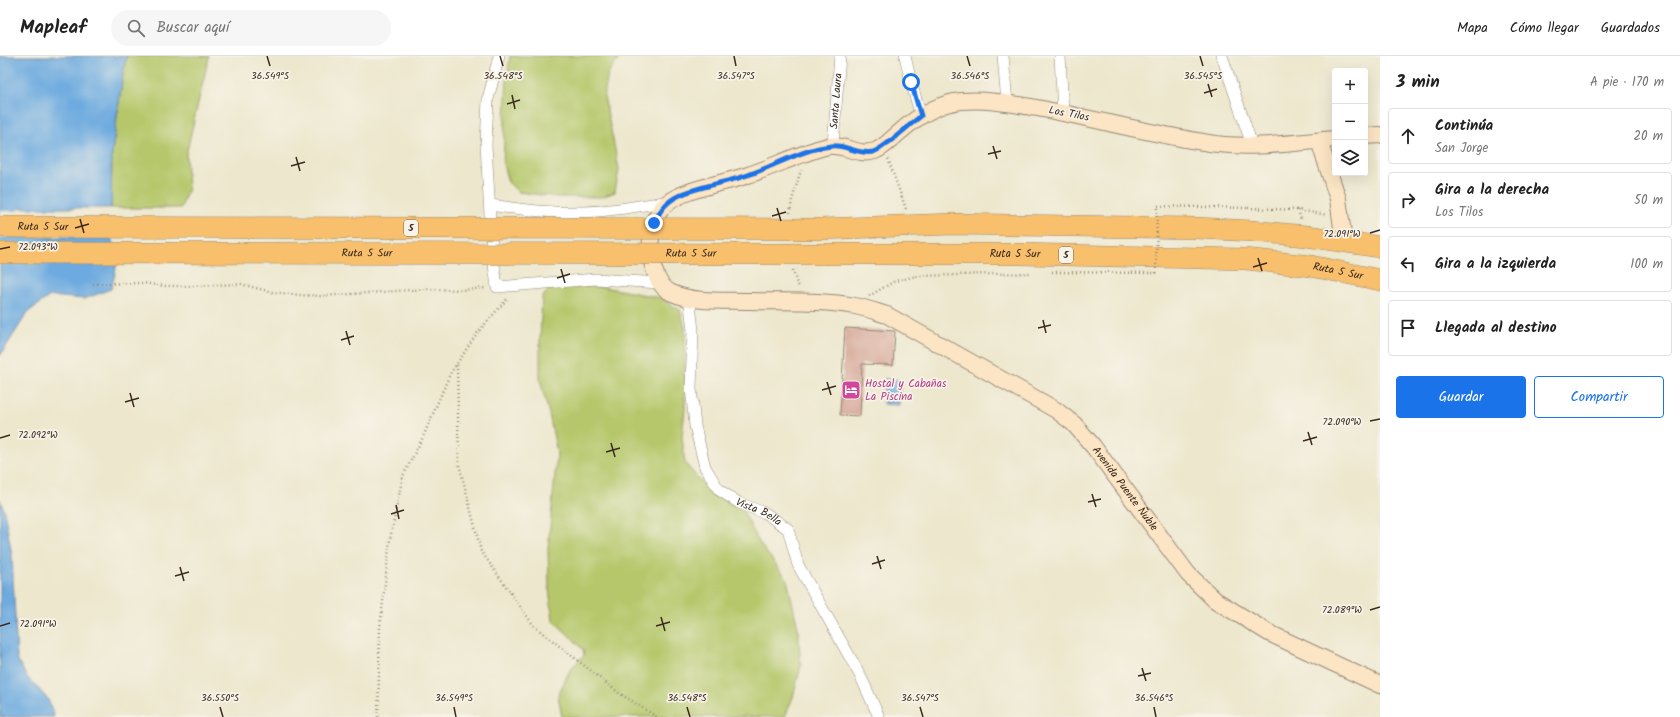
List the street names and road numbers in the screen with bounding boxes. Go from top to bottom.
street label: Santa Laura [825,72,848,130]
street label: Los Tilos [1047,101,1091,127]
street label: Ruta 5 Sur [18,218,70,236]
road number: 5 [404,220,418,236]
street label: Ruta 5 Sur [342,244,394,262]
street label: Ruta 5 Sur [666,245,718,263]
street label: Ruta 5 Sur [990,245,1042,263]
road number: 5 [1059,247,1073,263]
street label: Ruta 5 Sur [1311,258,1366,286]
street label: Avenida Puente Ñuble [1087,443,1162,535]
street label: Vista Bella [731,494,785,531]

